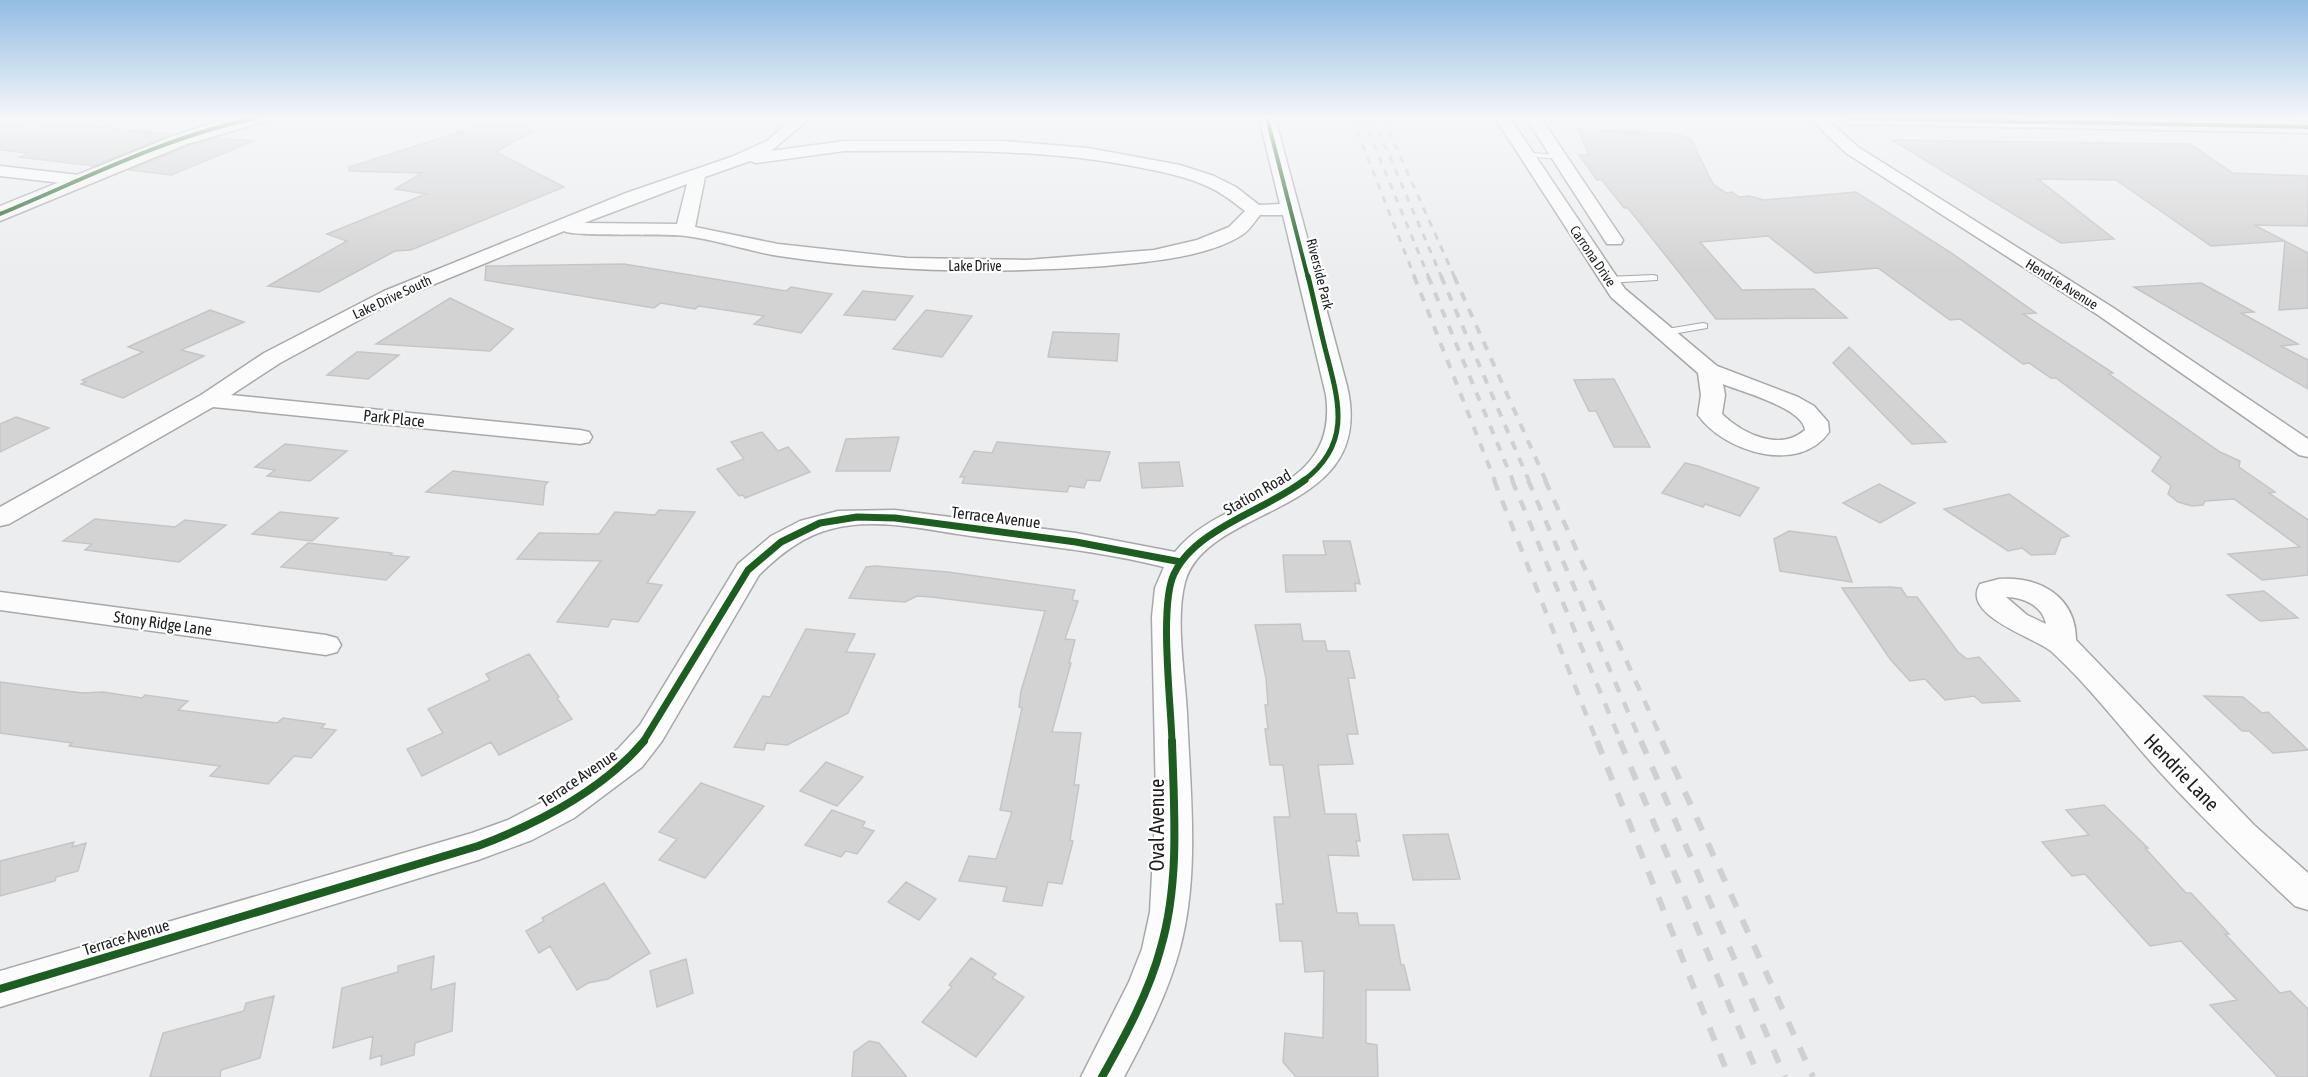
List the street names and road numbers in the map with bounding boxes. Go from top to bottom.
street label: Carrona Drive [1567,222,1619,290]
street label: Riverside Park [1303,237,1337,311]
street label: Hendrie Avenue [2023,255,2101,313]
street label: Lake Drive [948,258,1002,274]
street label: Lake Drive South [350,272,434,322]
street label: Park Place [362,406,426,430]
street label: Station Road [1220,465,1294,519]
street label: Terrace Avenue [950,503,1042,531]
street label: Stony Ridge Lane [113,607,213,640]
street label: Hendrie Lane [2140,729,2224,815]
street label: Terrace Avenue [536,745,620,811]
street label: Oval Avenue [1145,779,1168,871]
street label: Terrace Avenue [81,915,171,959]

